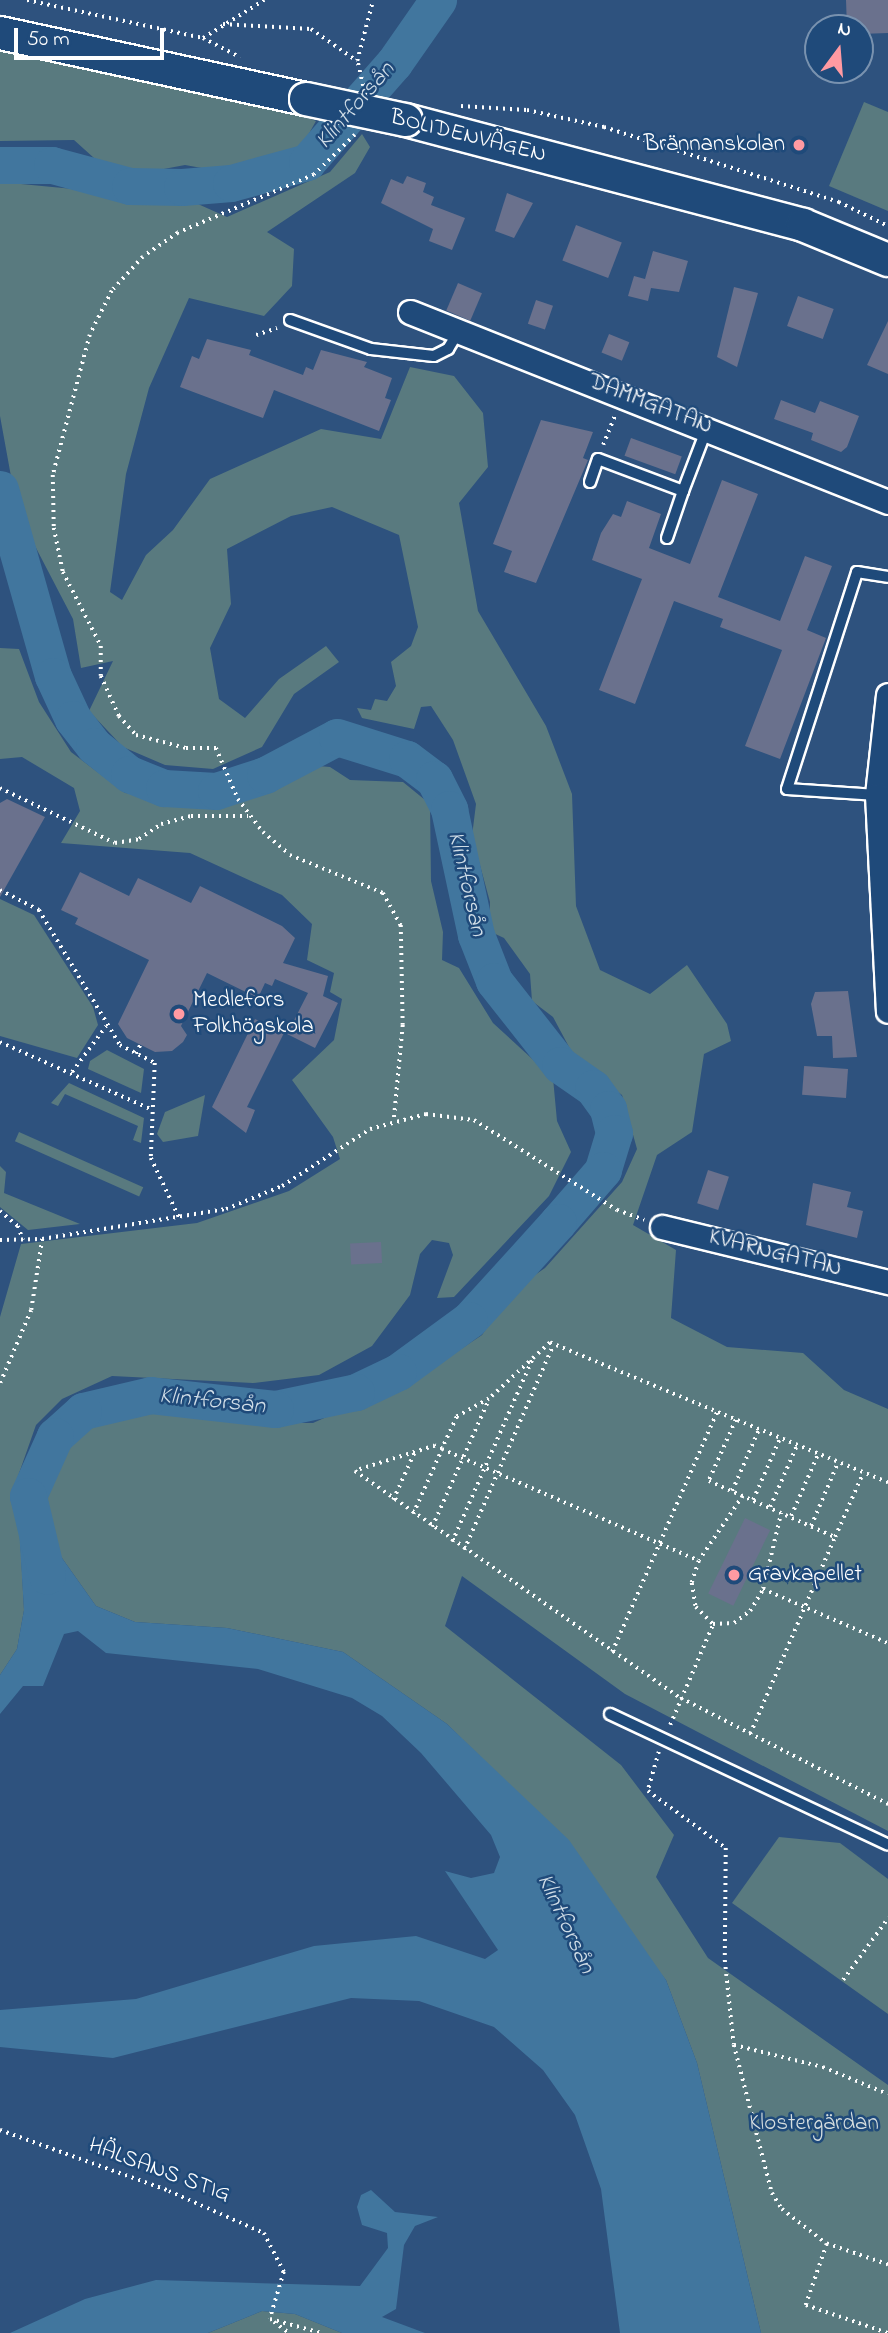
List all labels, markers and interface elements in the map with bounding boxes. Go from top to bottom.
scale bar [18,14,168,58]
north arrow [804,14,874,84]
text: N [834,16,854,45]
text: 50 m [27,25,70,55]
water label: Klintforsån [310,56,402,156]
street label: BOLIDENVÄGEN [387,104,549,170]
place label: Brännanskolan [644,131,785,159]
marker: Brännanskolan [791,137,807,153]
street label: DAMMGATAN [584,369,716,441]
water label: Klintforsån [440,829,492,939]
place label: Medlefors Folkhögskola [193,987,314,1041]
marker: Medlefors Folkhögskola [171,1006,187,1022]
street label: KVARNGATAN [706,1224,844,1284]
water label: Klintforsån [158,1382,266,1422]
place label: Gravkapellet [748,1561,862,1589]
marker: Gravkapellet [726,1567,742,1583]
water label: Klintforsån [529,1870,601,1978]
park label: Klostergärdan [749,2110,879,2138]
street label: HÄLSANS STIG [84,2133,234,2209]

